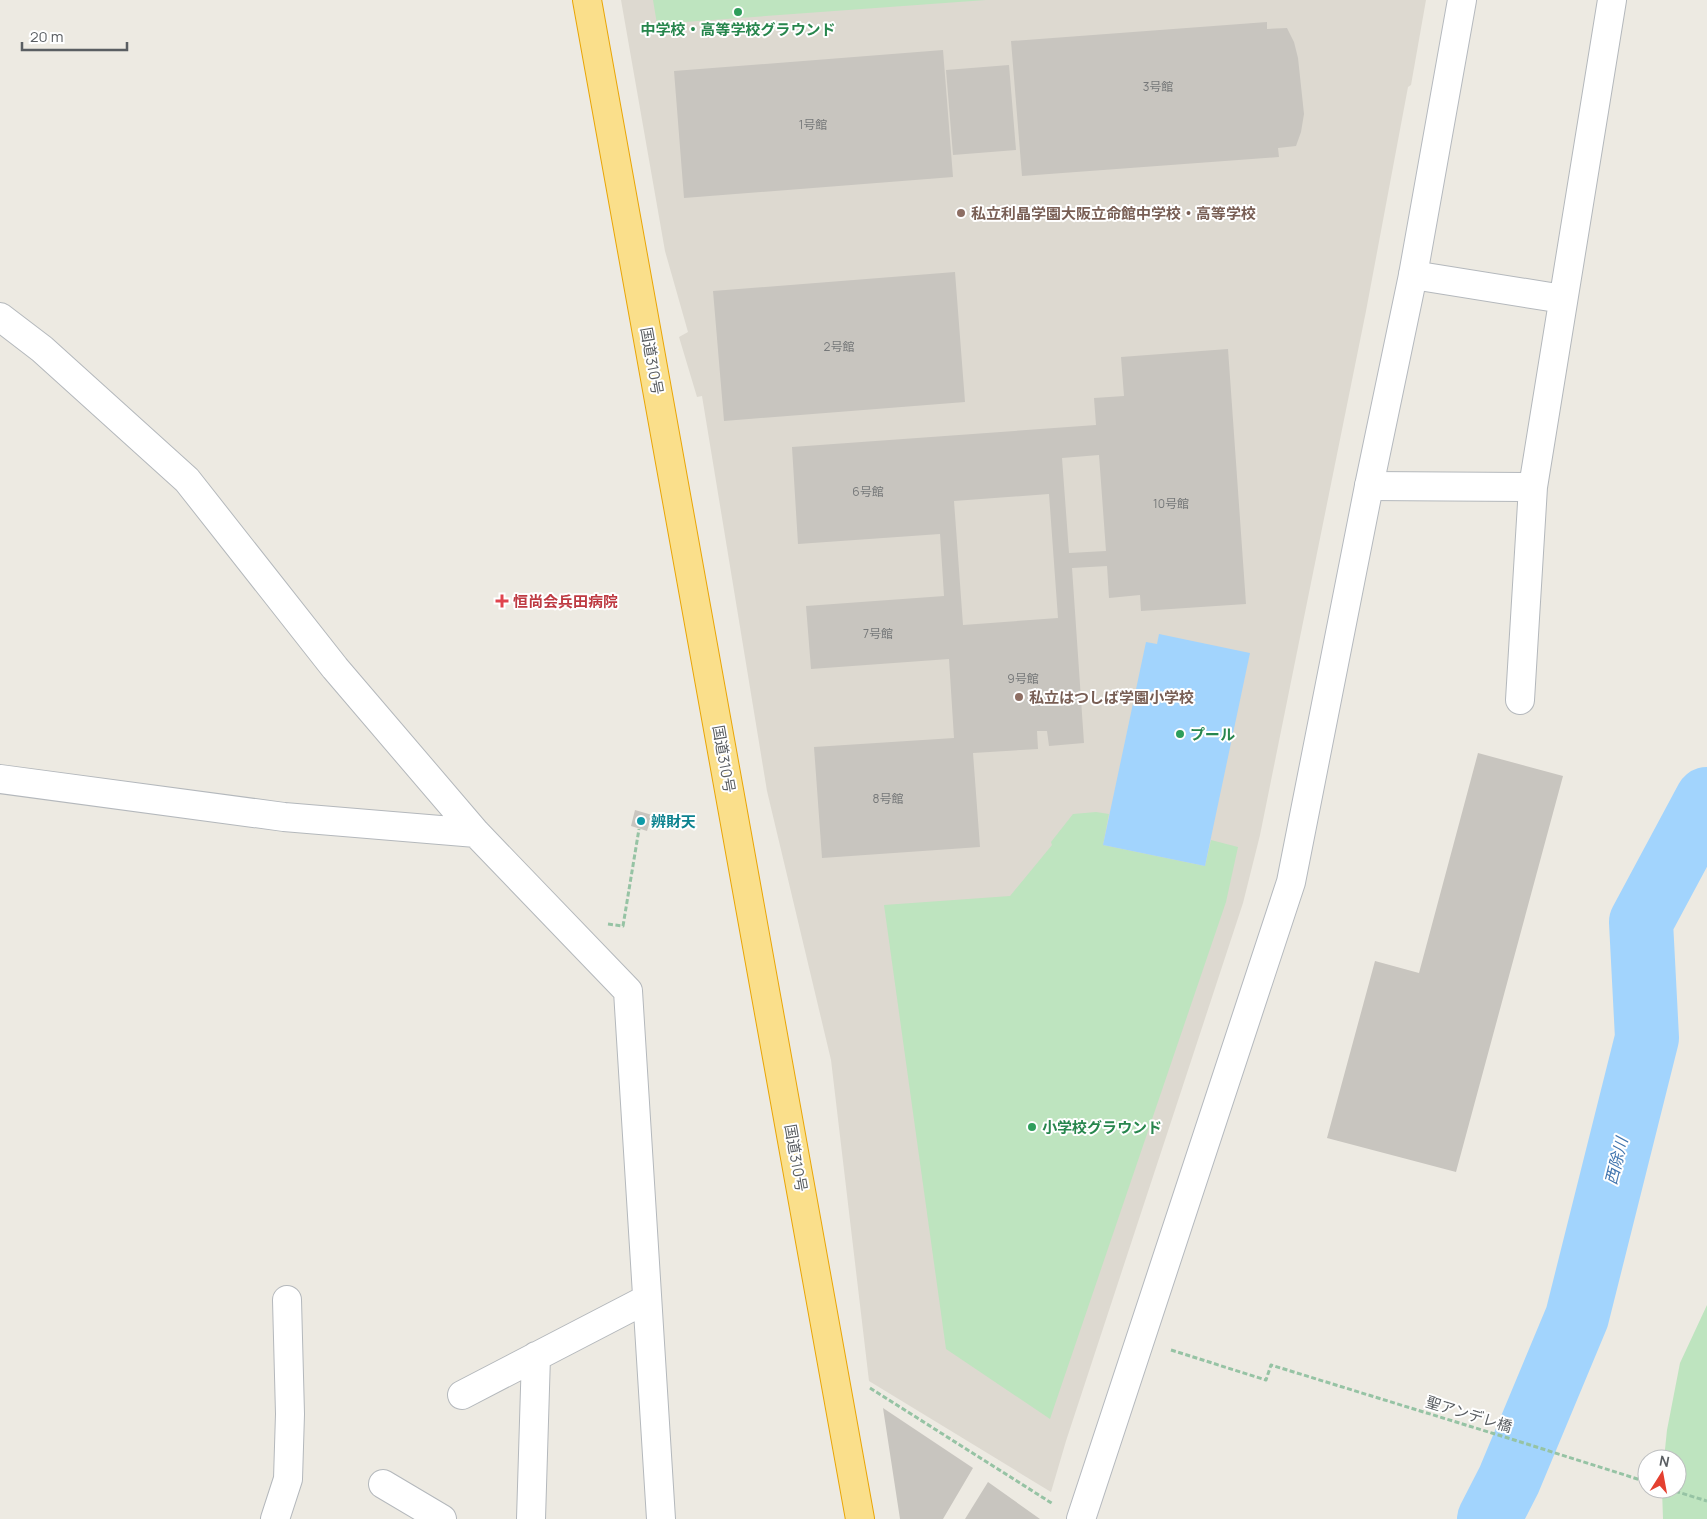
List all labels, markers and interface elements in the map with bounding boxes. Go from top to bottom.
marker: 中学校・高等学校グラウンド [732,6,744,18]
place label: 中学校・高等学校グラウンド [640,19,836,40]
scale bar [22,20,128,52]
text: 20 m [30,26,63,47]
house number: 3号館 [1143,78,1173,95]
house number: 1号館 [799,116,827,133]
place label: 私立利晶学園大阪立命館中学校・高等学校 [971,203,1256,224]
marker: 私立利晶学園大阪立命館中学校・高等学校 [955,207,967,219]
street label: 国道310号 [636,326,668,396]
house number: 2号館 [824,338,854,355]
house number: 6号館 [852,483,884,500]
house number: 10号館 [1153,495,1189,512]
place label: 恒尚会兵田病院 [513,591,618,612]
marker: 恒尚会兵田病院 [495,594,509,608]
house number: 7号館 [863,625,893,642]
house number: 9号館 [1007,670,1039,687]
place label: 私立はつしば学園小学校 [1029,687,1194,708]
marker: 私立はつしば学園小学校 [1013,691,1025,703]
street label: 国道310号 [708,724,740,794]
place label: プール [1190,724,1235,745]
marker: プール [1174,728,1186,740]
house number: 8号館 [873,790,903,807]
place label: 辨財天 [651,811,696,832]
marker: 辨財天 [635,815,647,827]
place label: 小学校グラウンド [1042,1117,1162,1138]
marker: 小学校グラウンド [1026,1121,1038,1133]
street label: 国道310号 [780,1123,812,1193]
water label: 西除川 [1600,1133,1633,1187]
street label: 聖アンデレ橋 [1423,1391,1515,1437]
north arrow [1637,1449,1687,1499]
text: N [1658,1450,1671,1471]

